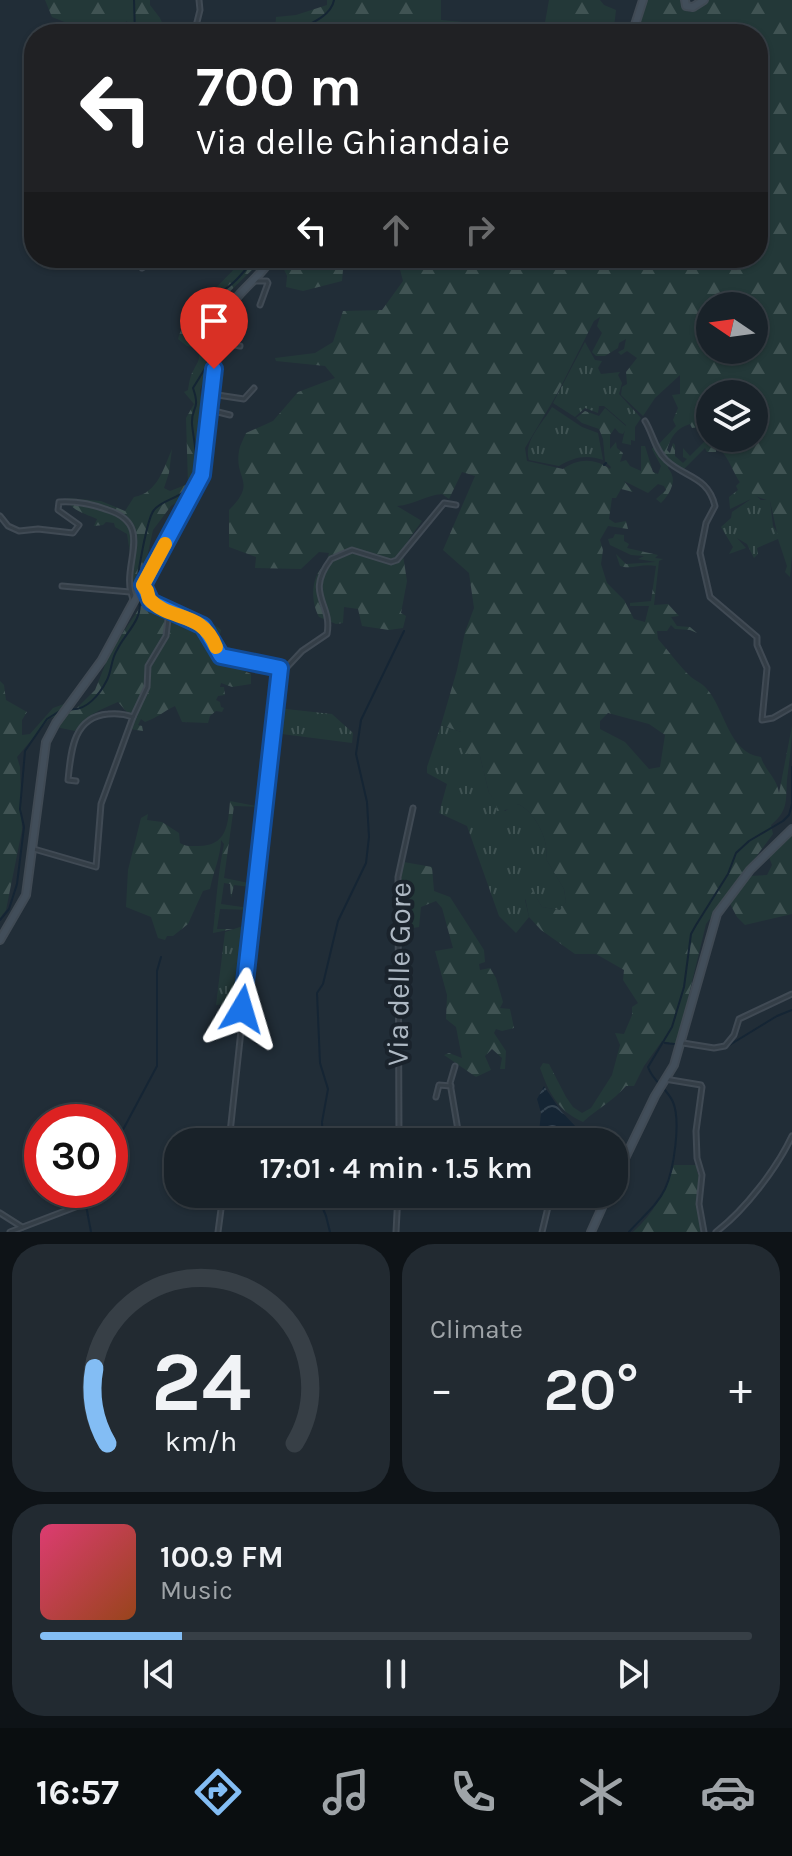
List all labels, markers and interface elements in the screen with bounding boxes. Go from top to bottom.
text: 700 m [196,54,362,119]
icon: left [64,56,168,160]
text: Via delle Ghiandaie [196,121,510,163]
icon: left [290,208,334,252]
icon: ahead [374,208,418,252]
icon: right [458,208,502,252]
pin [180,287,248,369]
north arrow [696,292,768,364]
map controls [696,292,768,452]
icon: arrive [192,299,236,343]
button: layers [696,380,768,452]
street label: Via delle Gore [379,882,419,1066]
position arrow [200,967,284,1051]
speed limit sign: 30 [24,1104,128,1208]
text: 17:01 · 4 min · 1.5 km [259,1150,533,1186]
text: Climate [430,1314,523,1345]
text: 24 [151,1334,251,1431]
text: 20° [543,1355,639,1425]
text: − [430,1364,453,1415]
text: + [729,1364,752,1415]
text: km/h [165,1425,237,1458]
text: 100.9 FM [160,1539,284,1575]
text: Music [160,1575,233,1606]
icon: previous [137,1652,181,1696]
icon: pause [374,1652,418,1696]
icon: next [611,1652,655,1696]
icon: directions [190,1764,246,1820]
icon: music [318,1764,374,1820]
icon: phone [445,1764,501,1820]
icon: climate [573,1764,629,1820]
icon: car [700,1764,756,1820]
text: 16:57 [36,1771,119,1813]

